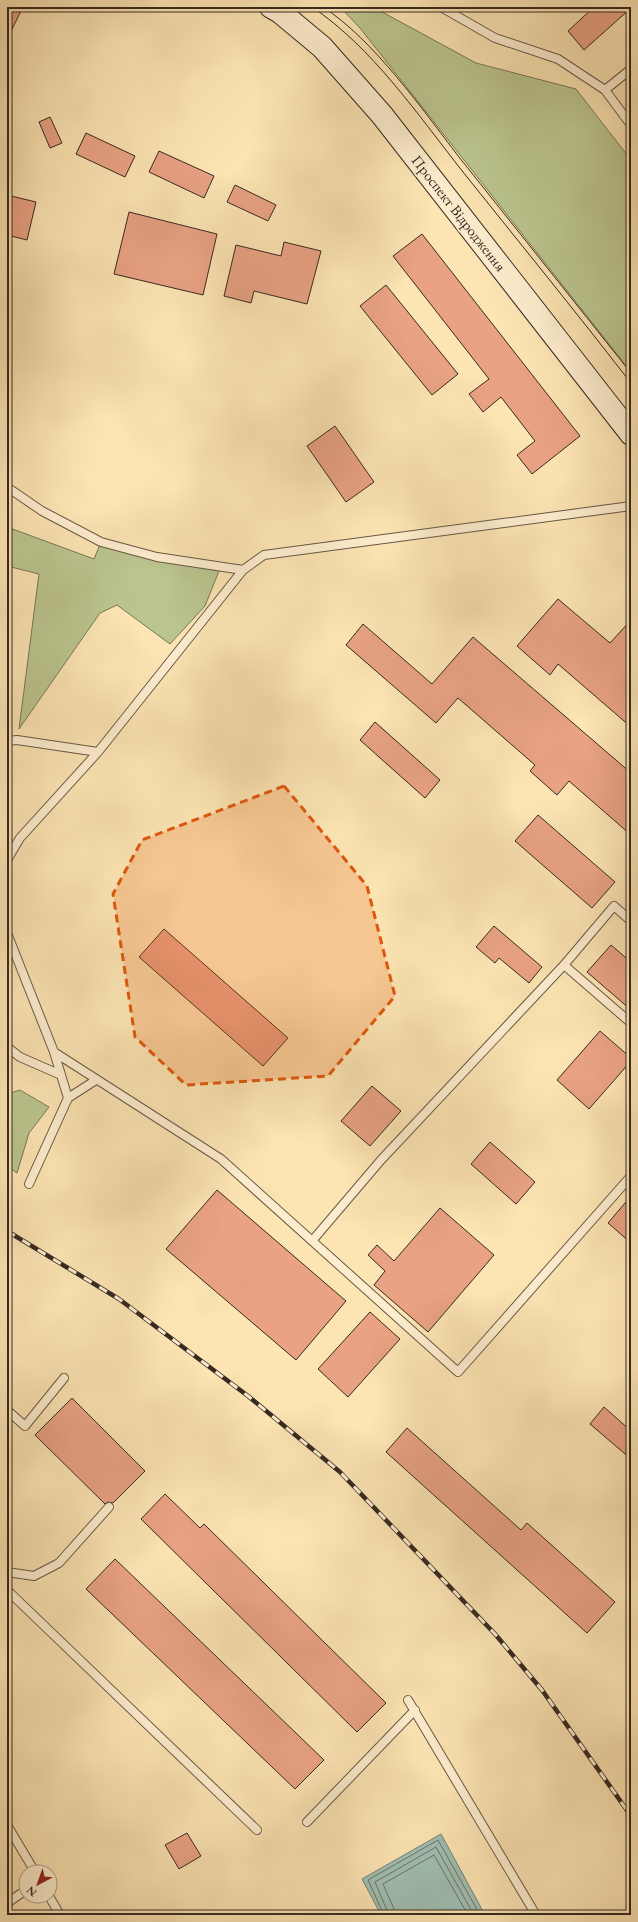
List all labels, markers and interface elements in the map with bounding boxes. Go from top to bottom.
street label: Проспект Відродження [408,151,511,275]
north arrow [18,1864,58,1904]
text: N [23,1883,39,1900]

